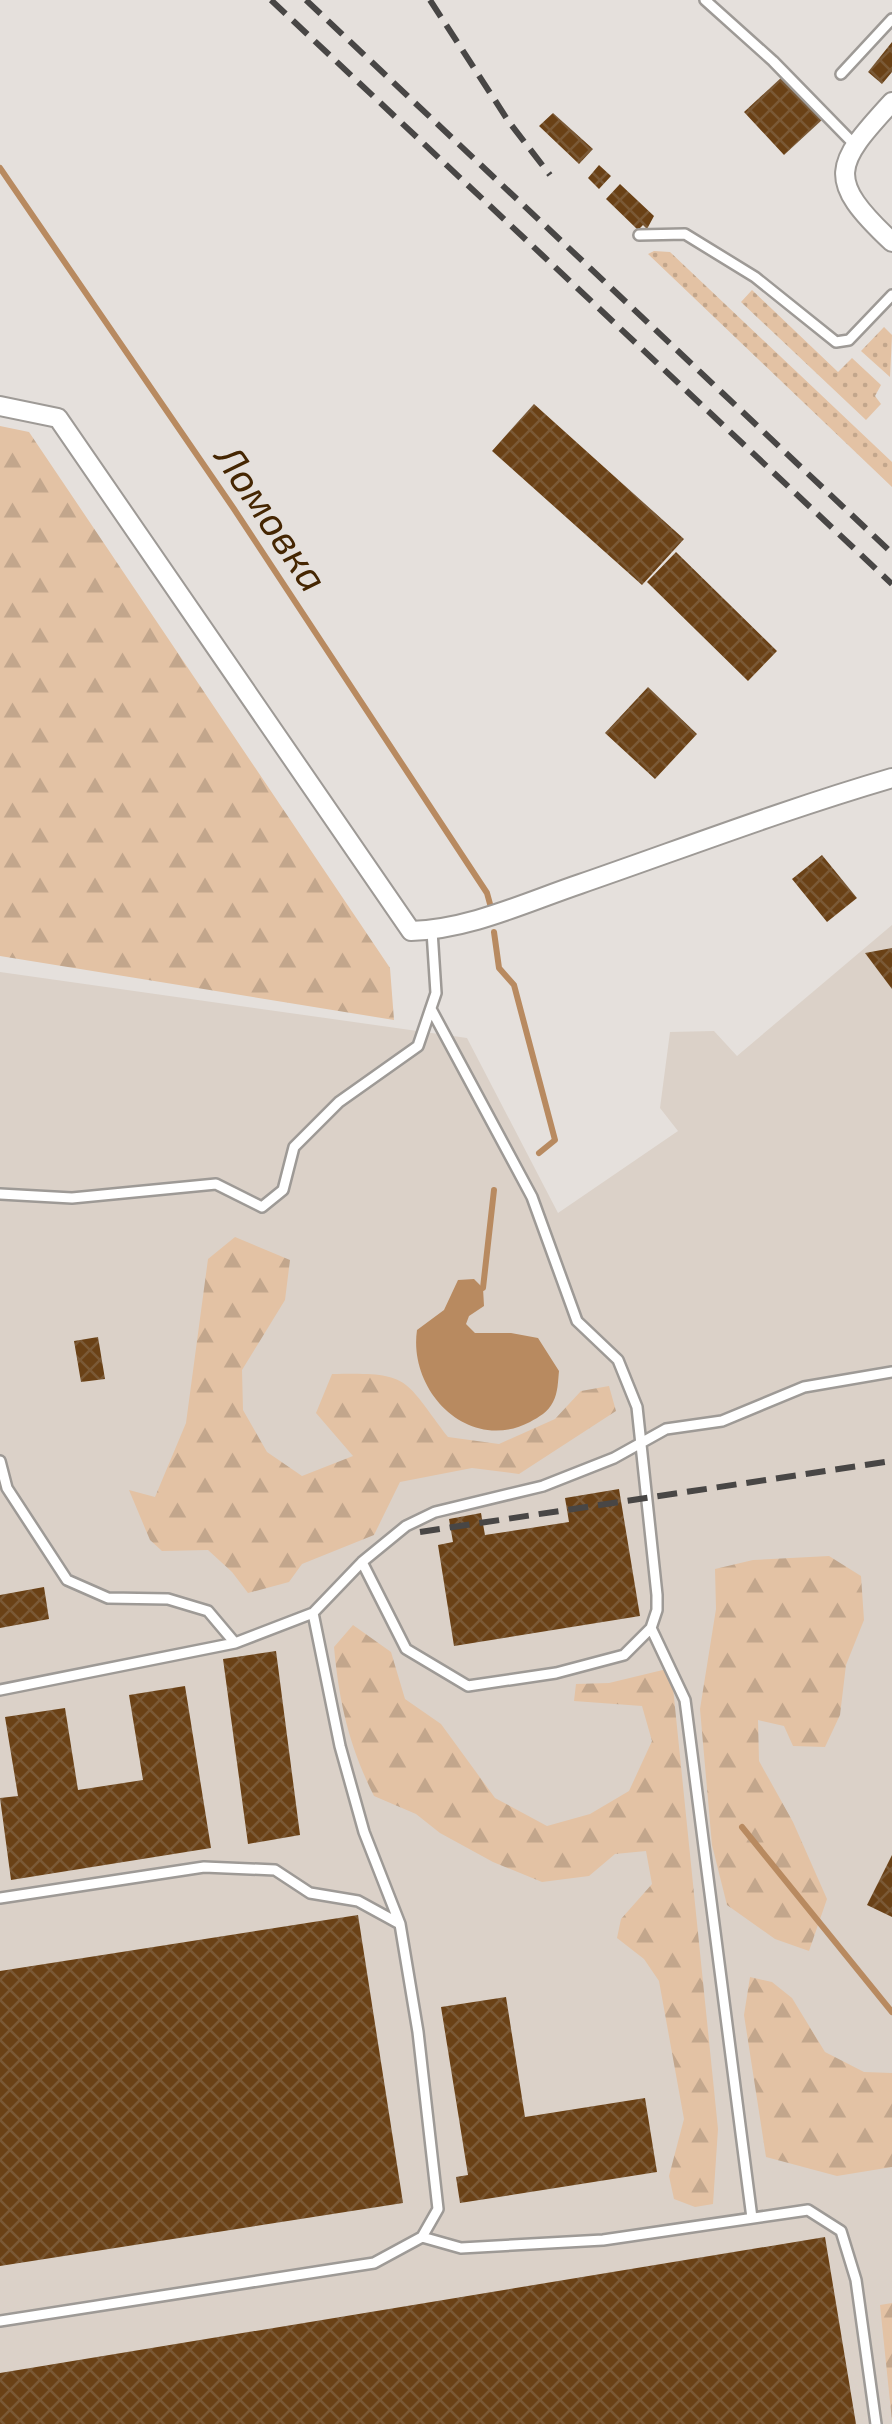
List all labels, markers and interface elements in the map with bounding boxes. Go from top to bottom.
water label: Ломовка [206,433,340,600]

